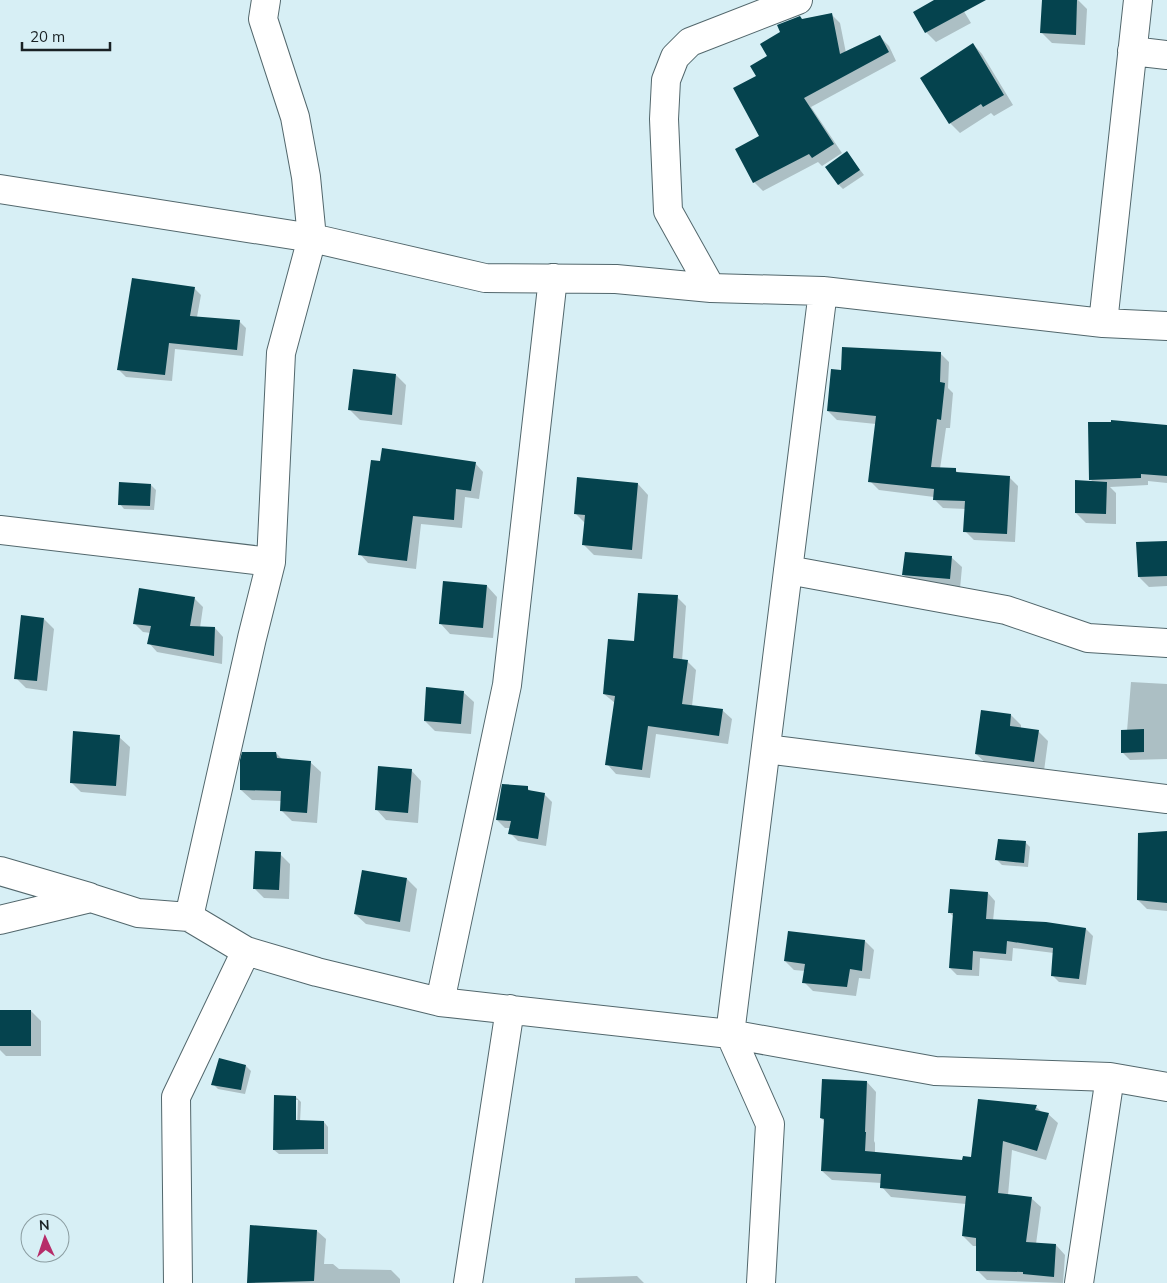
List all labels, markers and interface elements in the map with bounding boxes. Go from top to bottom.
scale bar [22,20,110,52]
text: 20 m [30,27,65,46]
north arrow [20,1213,70,1263]
text: N [39,1216,50,1234]

